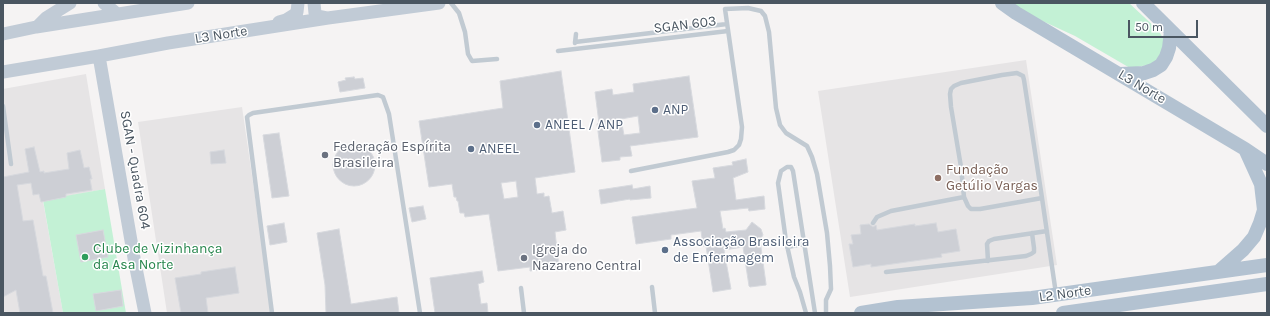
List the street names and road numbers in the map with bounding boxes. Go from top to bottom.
street label: SGAN 603 [653,13,717,37]
street label: L3 Norte [194,23,248,47]
street label: L3 Norte [1115,66,1169,108]
street label: SGAN - Quadra 604 [116,109,154,231]
street label: L2 Norte [1038,282,1092,306]

